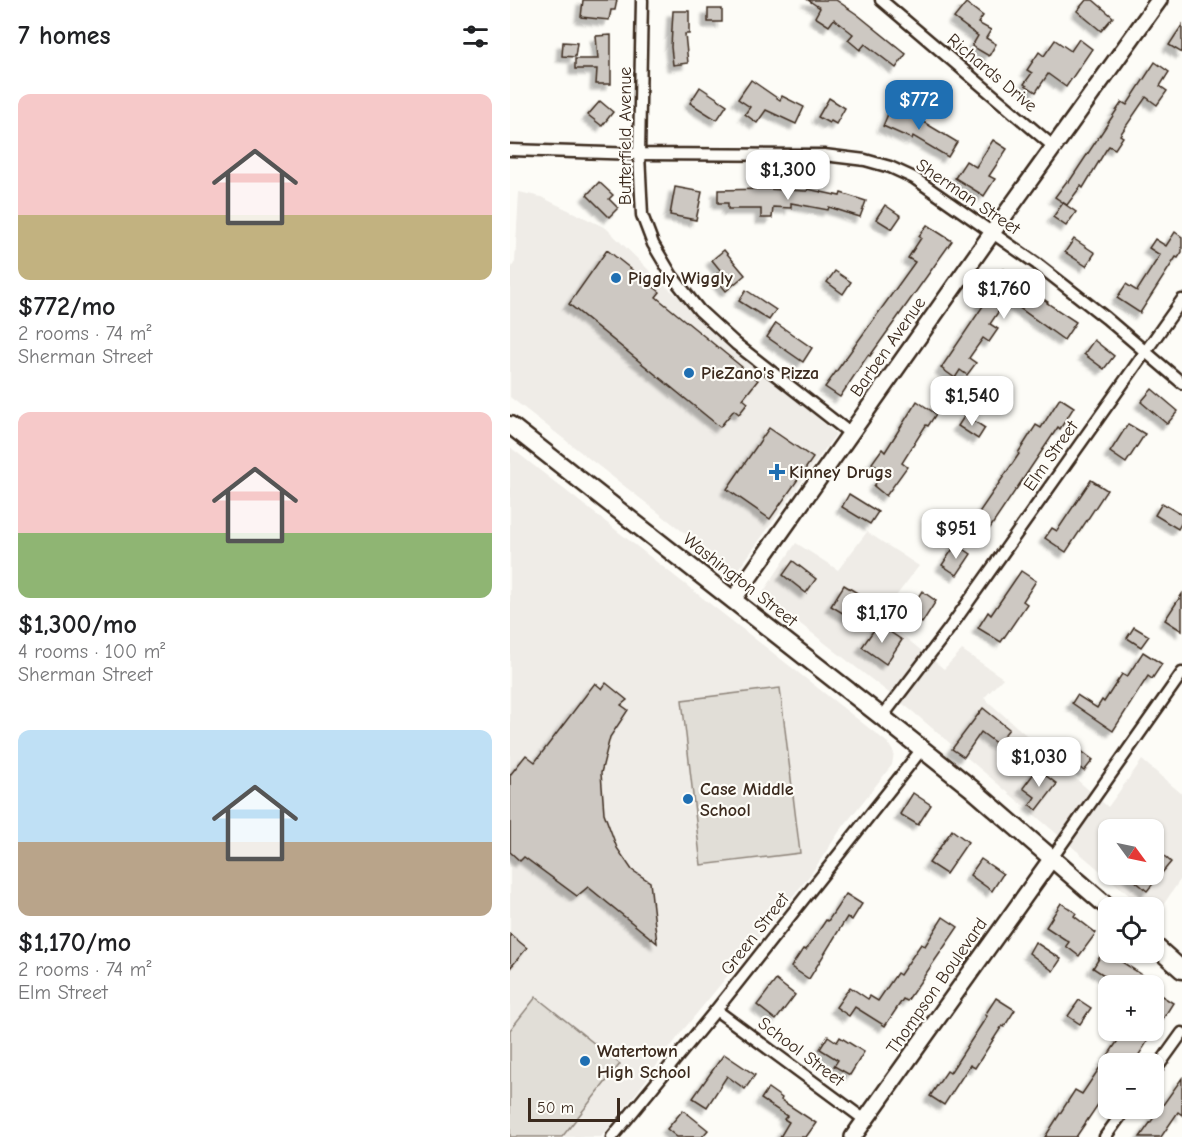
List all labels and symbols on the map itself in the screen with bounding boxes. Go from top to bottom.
street label: Richards Drive [943,29,1041,117]
street label: Butterfield Avenue [615,67,636,205]
pin: $772 [883,80,955,131]
pin: $1,300 [739,150,837,201]
street label: Sherman Street [912,154,1025,240]
place label: Piggly Wiggly [628,268,734,289]
pin: $1,760 [955,269,1053,320]
marker: Piggly Wiggly [609,271,623,285]
street label: Barben Avenue [846,293,930,401]
place label: PieZano's Pizza [701,363,819,384]
marker: PieZano's Pizza [682,366,696,380]
pin: $1,540 [923,376,1021,427]
street label: Elm Street [1019,416,1083,495]
place label: Kinney Drugs [789,462,892,483]
marker: Kinney Drugs [770,465,784,479]
pin: $951 [920,509,992,560]
street label: Washington Street [679,529,802,632]
pin: $1,170 [833,593,931,644]
pin: $1,030 [990,737,1088,788]
place label: Case Middle School [700,779,794,821]
marker: Case Middle School [681,792,695,806]
north arrow [1098,819,1164,885]
street label: Green Street [716,888,794,979]
street label: Thompson Boulevard [882,914,992,1058]
street label: School Street [754,1013,849,1092]
place label: Watertown High School [597,1041,691,1083]
marker: Watertown High School [578,1054,592,1068]
scale bar [528,1095,620,1122]

